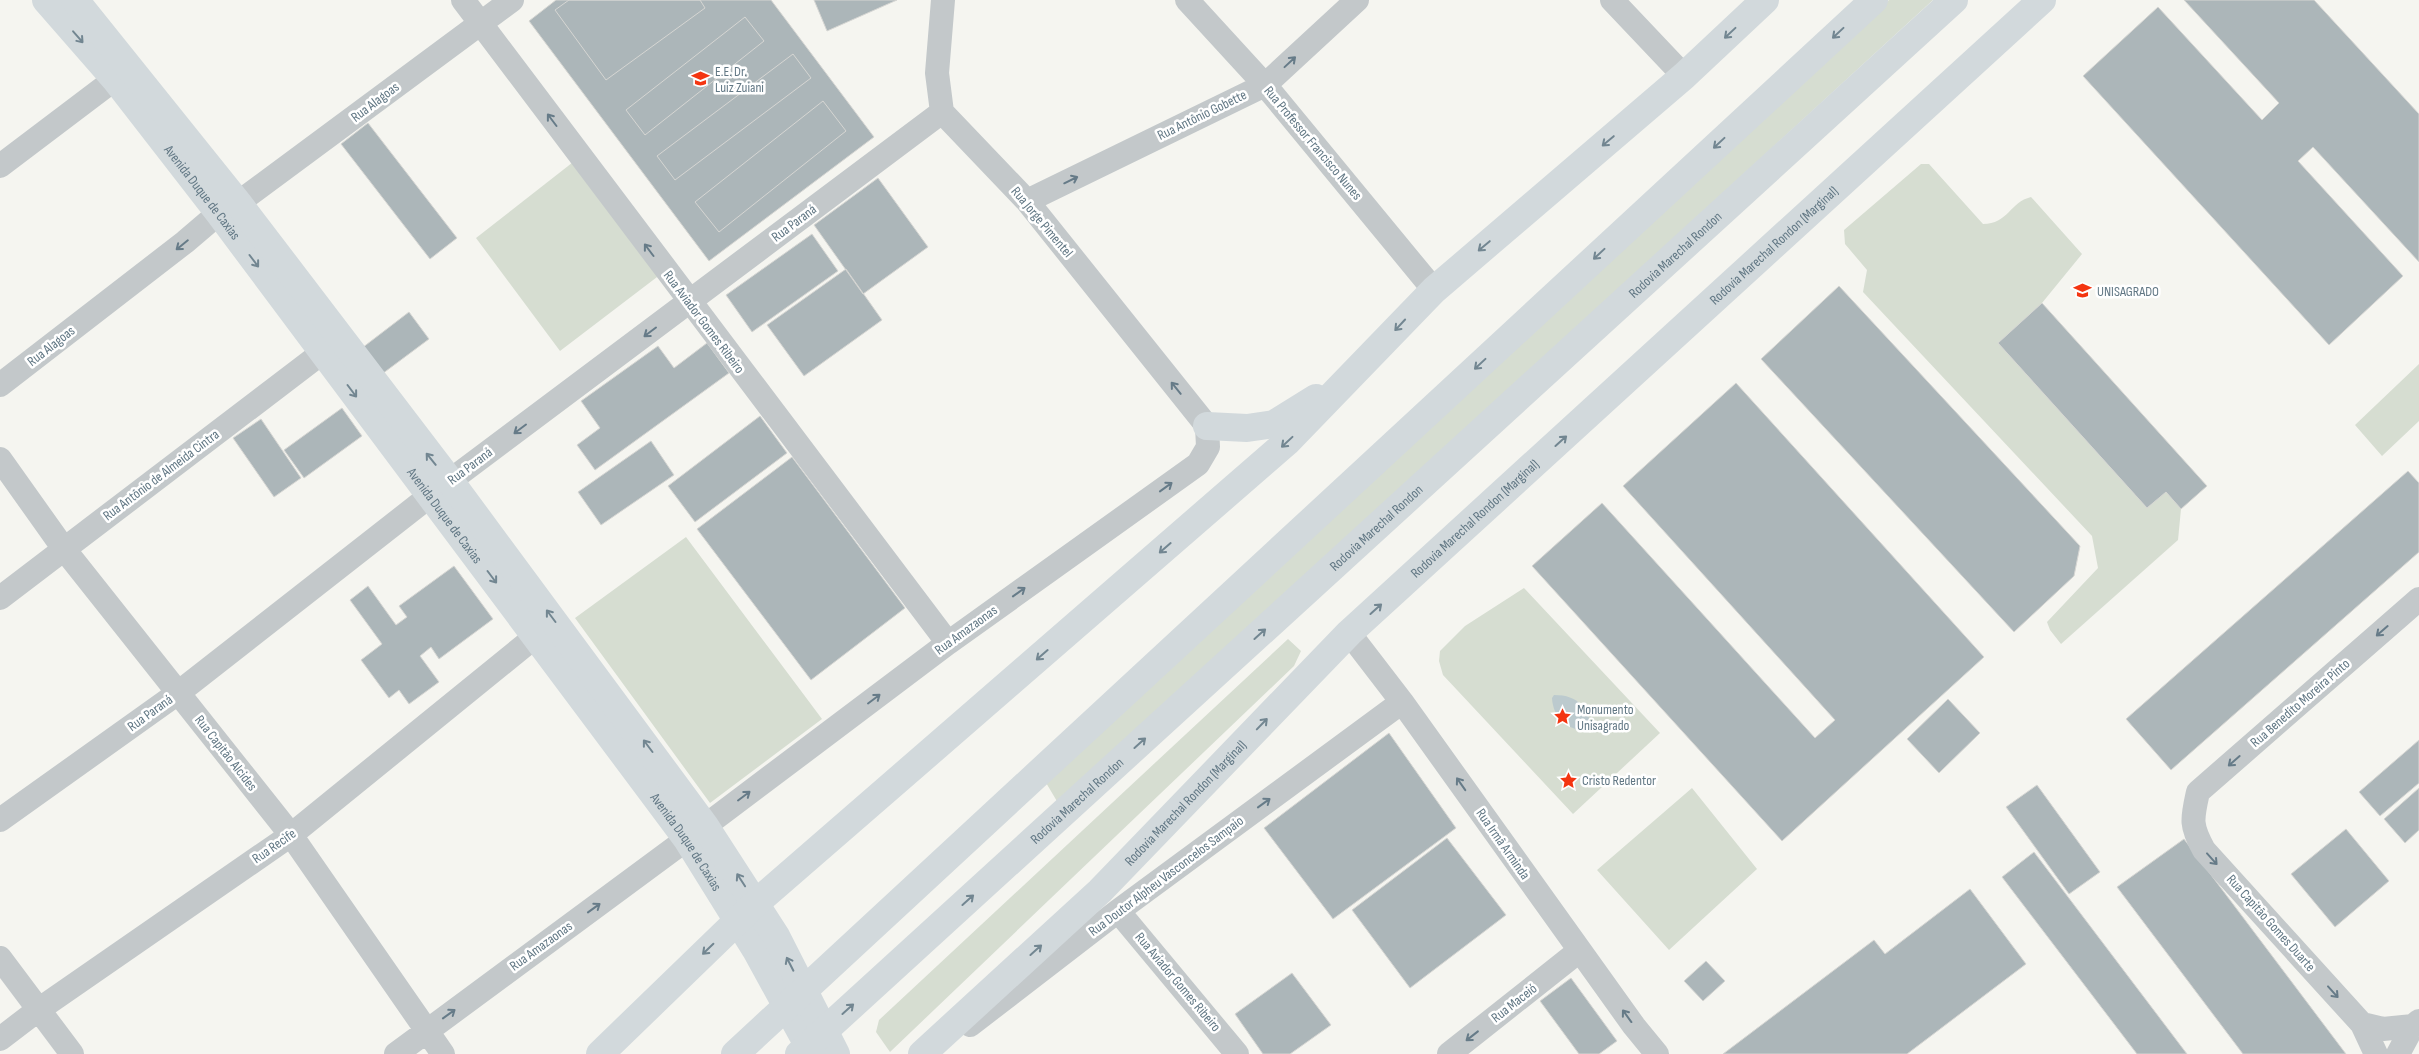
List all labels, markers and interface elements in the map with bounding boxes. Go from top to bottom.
one-way arrow [1723,27,1736,39]
one-way arrow [1831,27,1844,39]
one-way arrow [73,30,84,43]
one-way arrow [1283,56,1296,68]
place label: E.E. Dr. Luiz Zuiani [715,63,764,96]
school or university icon: E.E. Dr. Luiz Zuiani [691,69,711,89]
street label: Rua Alagoas [348,78,402,126]
street label: Rua Professor Francisco Nunes [1260,83,1366,203]
street label: Rua Antônio Gobette [1155,86,1249,144]
one-way arrow [547,113,557,127]
one-way arrow [1602,135,1615,146]
one-way arrow [1712,138,1725,149]
street label: Avenida Duque de Caxias [160,141,244,243]
one-way arrow [1063,174,1078,184]
street label: Rodovia Marechal Rondon (Marginal) [1706,182,1841,308]
street label: Rua Jorge Pimentel [1007,183,1077,261]
street label: Rua Paraná [768,201,820,245]
street label: Rodovia Marechal Rondon [1625,208,1725,301]
one-way arrow [175,239,188,250]
one-way arrow [1478,241,1491,252]
one-way arrow [644,244,655,257]
one-way arrow [1593,248,1606,260]
one-way arrow [249,254,260,267]
street label: Rua Aviador Gomes Ribeiro [660,267,748,377]
school or university icon: UNISAGRADO [2073,281,2093,301]
place label: UNISAGRADO [2097,283,2159,300]
one-way arrow [1394,319,1406,332]
street label: Rua Alagoas [24,322,78,370]
one-way arrow [643,327,657,337]
one-way arrow [1474,358,1487,370]
one-way arrow [1171,382,1182,395]
one-way arrow [347,384,357,398]
one-way arrow [513,424,527,434]
street label: Rua Antônio de Almeida Cintra [100,426,222,524]
one-way arrow [1555,435,1568,446]
one-way arrow [1281,436,1293,448]
street label: Rua Paraná [444,444,496,488]
one-way arrow [426,453,437,466]
street label: Rodovia Marechal Rondon (Marginal) [1407,455,1542,581]
street label: Avenida Duque de Caxias [403,463,486,567]
street label: Rodovia Marechal Rondon [1326,481,1426,574]
one-way arrow [1158,482,1172,492]
one-way arrow [1158,543,1171,554]
one-way arrow [486,570,497,583]
one-way arrow [1012,587,1026,597]
street label: Rua Amazaonas [931,602,1001,658]
one-way arrow [1370,603,1383,615]
one-way arrow [545,610,556,623]
one-way arrow [2376,625,2389,637]
one-way arrow [1253,628,1266,639]
one-way arrow [1036,649,1049,661]
street label: Rua Benedito Moreira Pinto [2247,655,2353,751]
street label: Rua Paraná [124,691,176,735]
one-way arrow [867,693,880,704]
place label: Monumento Unisagrado [1577,701,1634,734]
place icon: Monumento Unisagrado [1553,707,1573,727]
street label: Rua Capitão Alcides [191,712,261,794]
one-way arrow [1256,718,1268,730]
street label: Rodovia Marechal Rondon (Marginal) [1121,736,1250,869]
one-way arrow [1133,737,1146,749]
one-way arrow [643,739,653,753]
street label: Rodovia Marechal Rondon [1027,754,1127,847]
one-way arrow [2228,755,2241,766]
place icon: Cristo Redentor [1558,770,1578,790]
place label: Cristo Redentor [1582,772,1656,789]
one-way arrow [1455,778,1466,792]
street label: Avenida Duque de Caxias [646,789,726,894]
one-way arrow [737,791,750,802]
one-way arrow [1257,798,1271,808]
street label: Rua Irmã Arminda [1472,805,1534,883]
street label: Rua Doutor Alpheu Vasconcelos Sampaio [1085,812,1247,940]
street label: Rua Recife [249,825,299,867]
one-way arrow [2206,852,2218,865]
street label: Rua Capitão Gomes Duarte [2223,871,2319,975]
one-way arrow [735,873,745,887]
one-way arrow [961,894,974,906]
one-way arrow [587,902,600,913]
street label: Rua Amazaonas [506,918,576,974]
street label: Rua Aviador Gomes Ribeiro [1131,929,1225,1035]
one-way arrow [702,943,714,955]
one-way arrow [1029,944,1042,956]
one-way arrow [785,957,794,972]
street label: Rua Maceió [1488,980,1540,1026]
one-way arrow [2327,986,2339,999]
one-way arrow [841,1003,854,1015]
one-way arrow [441,1009,455,1019]
one-way arrow [1622,1009,1632,1023]
one-way arrow [1466,1030,1479,1041]

